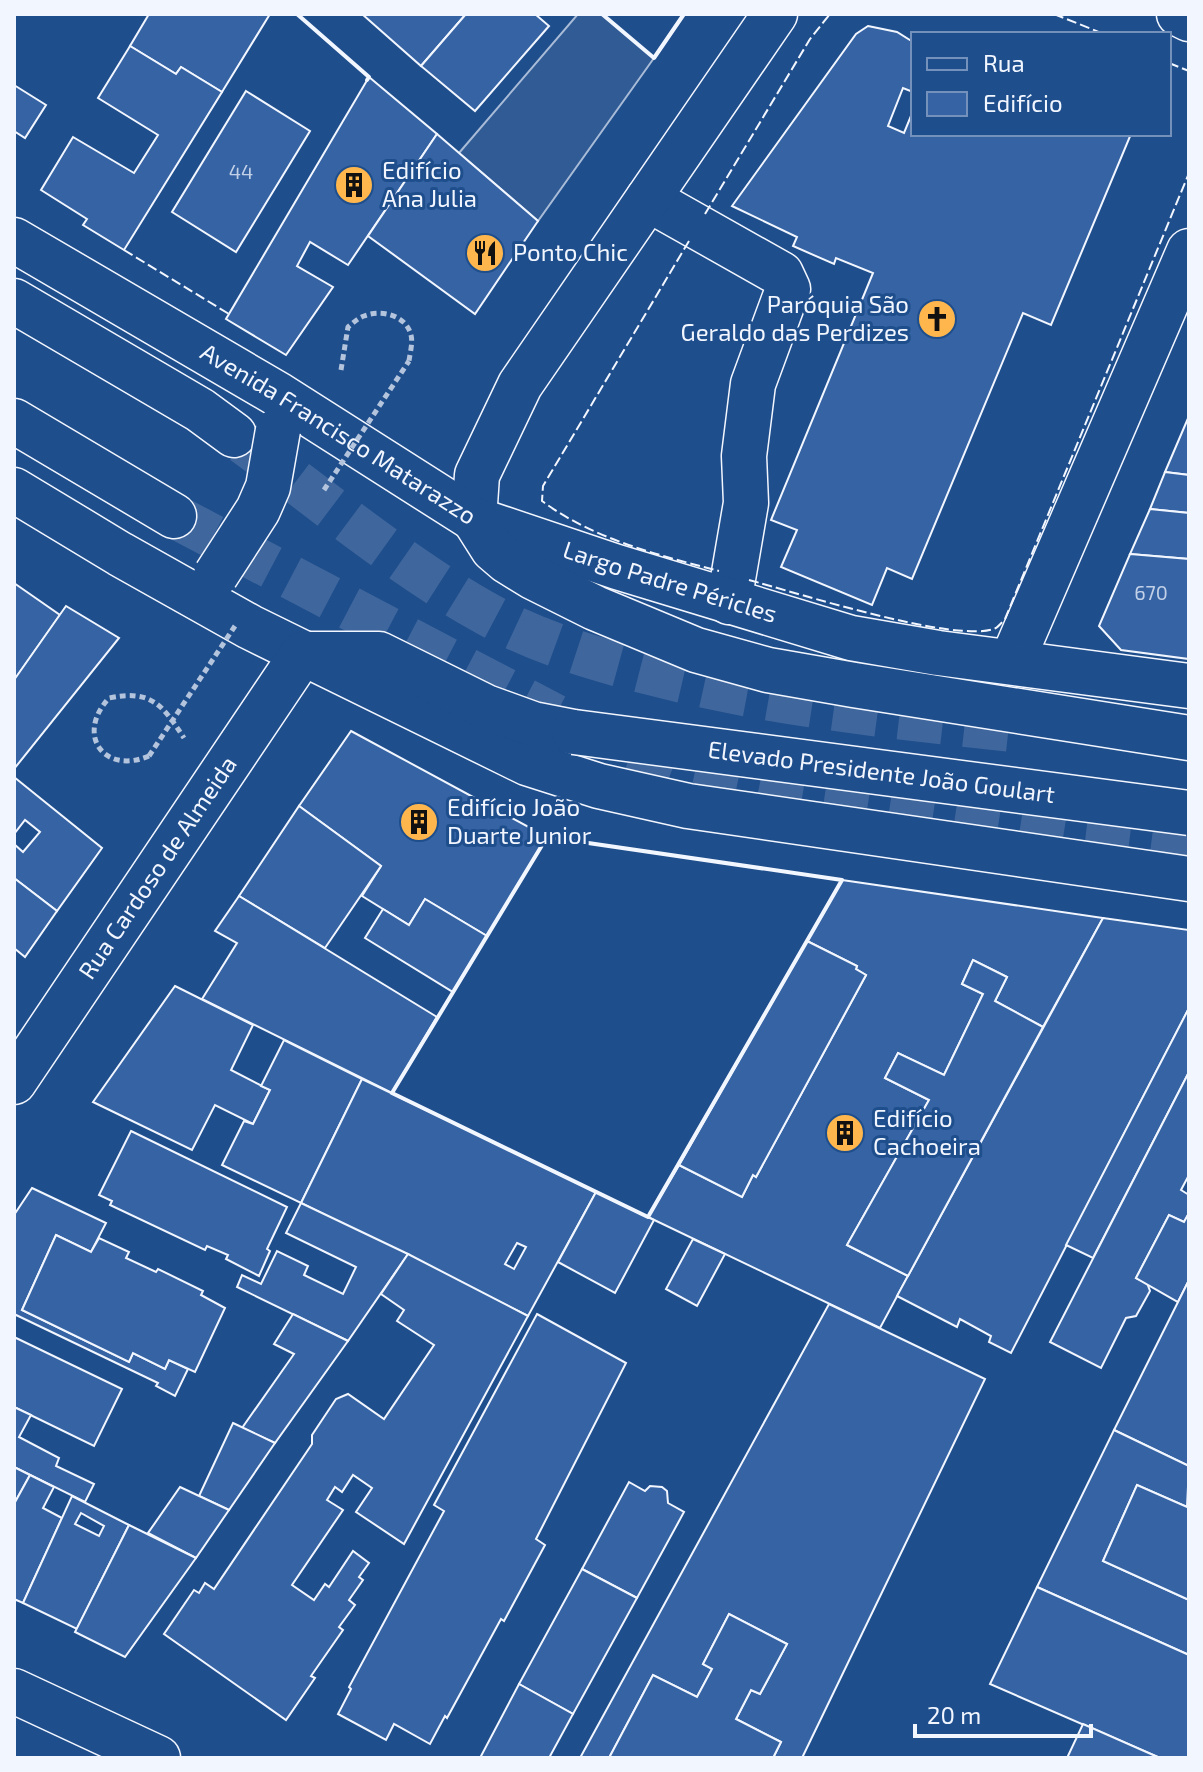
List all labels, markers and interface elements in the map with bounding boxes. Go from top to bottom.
legend [911,32,1171,136]
text: Rua [983,48,1025,77]
text: Edifício [983,88,1063,117]
place label: Edifício Ana Julia [382,155,477,212]
house number: 44 [229,159,253,183]
building icon: Edifício Ana Julia [333,164,375,206]
restaurant icon: Ponto Chic [464,232,506,274]
place label: Ponto Chic [513,237,628,266]
place label: Paróquia São Geraldo das Perdizes [681,289,909,346]
church icon: Paróquia São Geraldo das Perdizes [916,298,958,340]
street label: Avenida Francisco Matarazzo [196,336,482,530]
street label: Largo Padre Péricles [560,534,781,628]
house number: 670 [1134,580,1168,604]
street label: Elevado Presidente João Goulart [706,734,1057,808]
street label: Rua Cardoso de Almeida [72,750,242,984]
place label: Edifício João Duarte Junior [447,792,592,849]
building icon: Edifício João Duarte Junior [398,801,440,843]
place label: Edifício Cachoeira [873,1103,981,1160]
building icon: Edifício Cachoeira [824,1112,866,1154]
scale bar [915,1688,1091,1738]
text: 20 m [927,1700,981,1729]

